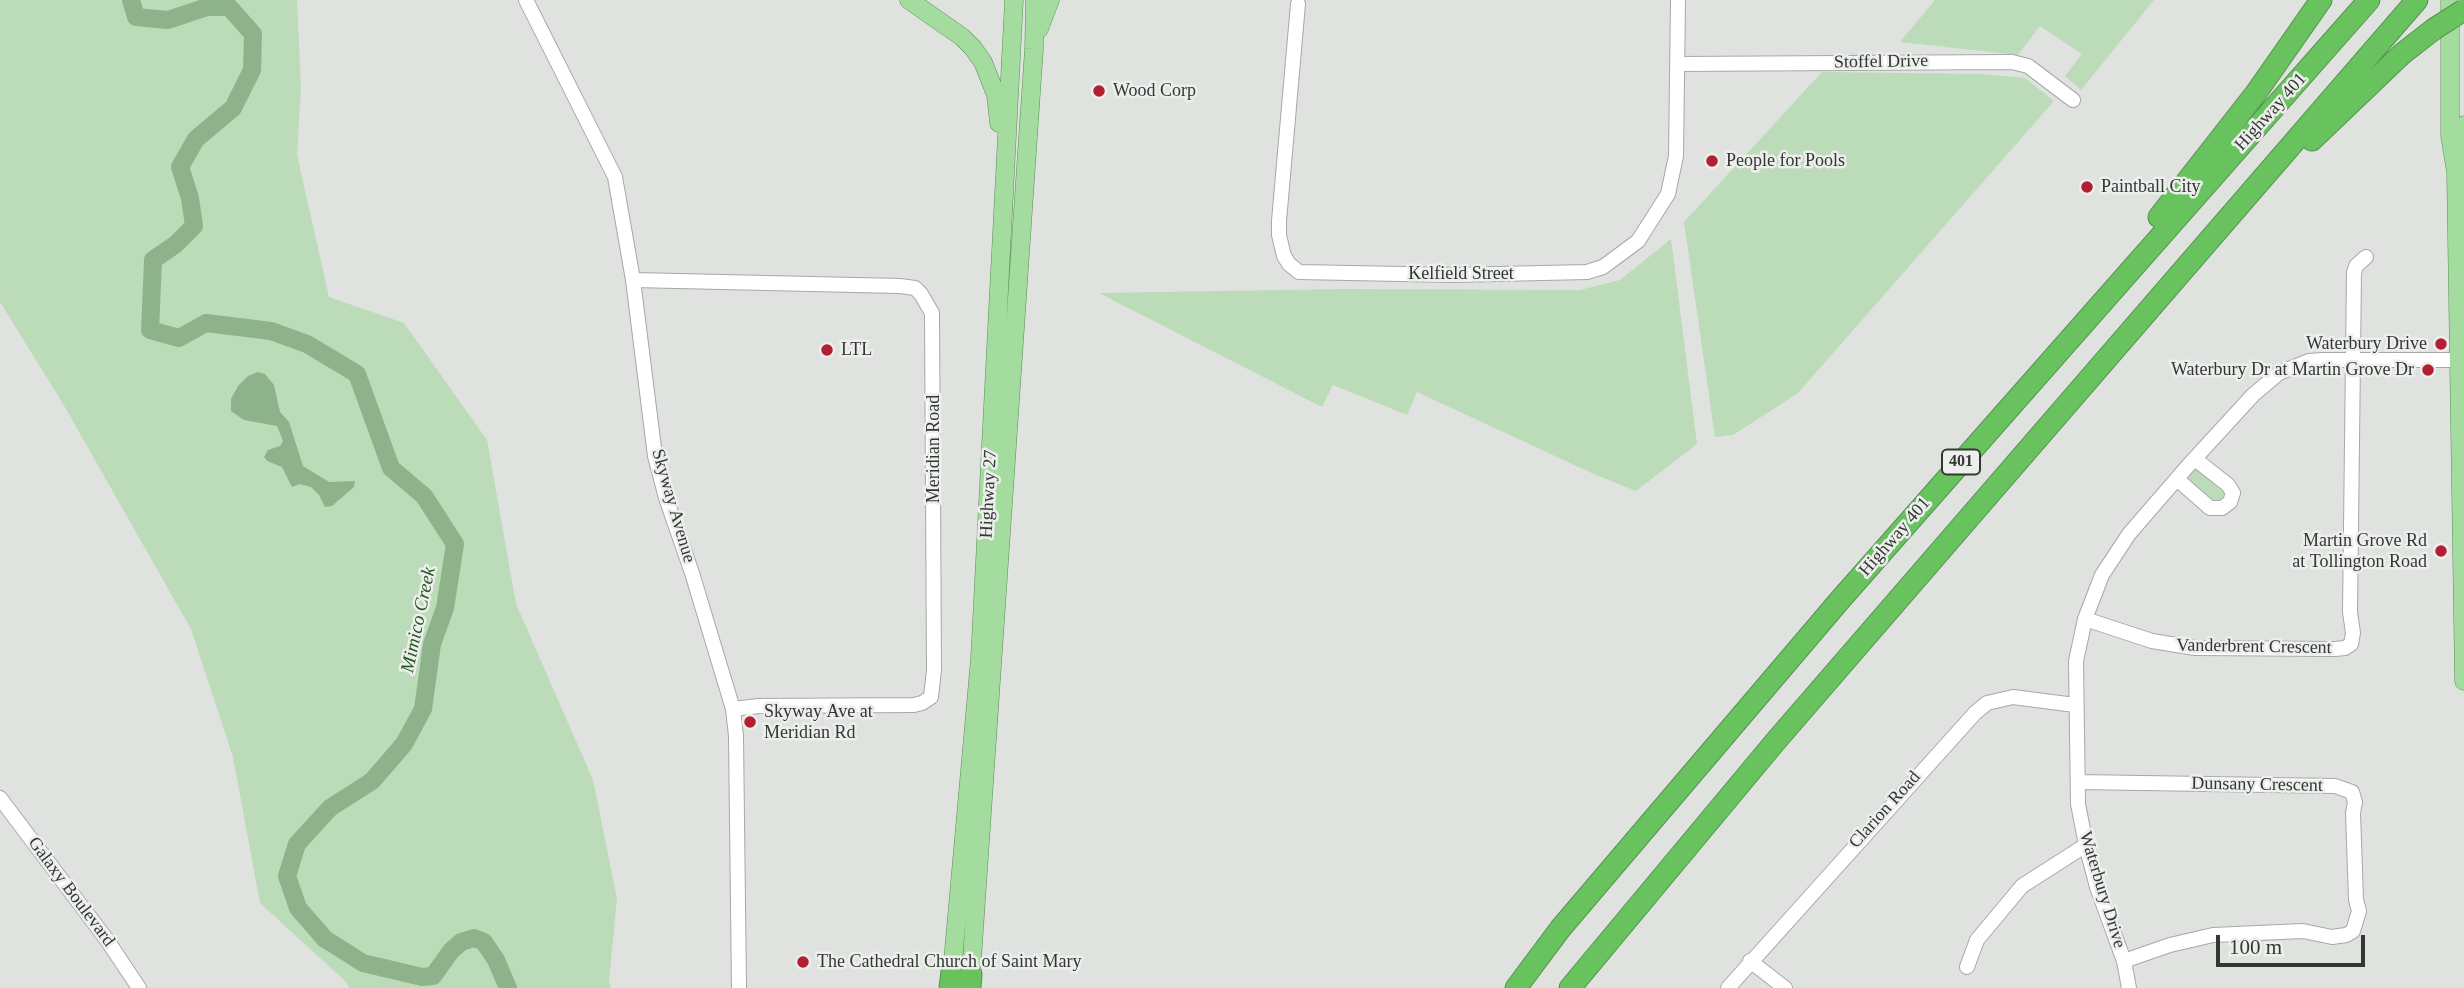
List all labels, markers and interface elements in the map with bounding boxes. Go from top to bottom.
street label: Stoffel Drive [1834,50,1928,74]
street label: Highway 401 [2230,69,2312,155]
place label: Wood Corp [1113,80,1196,102]
marker: Wood Corp [1091,83,1107,99]
place label: People for Pools [1726,150,1845,172]
marker: People for Pools [1704,153,1720,169]
place label: Paintball City [2101,176,2201,198]
marker: Paintball City [2079,179,2095,195]
street label: Kelfield Street [1408,263,1514,285]
place label: Waterbury Drive [2306,333,2427,355]
marker: Waterbury Drive [2433,336,2449,352]
place label: LTL [841,339,872,361]
marker: LTL [819,342,835,358]
place label: Waterbury Dr at Martin Grove Dr [2171,359,2414,381]
marker: Waterbury Dr at Martin Grove Dr [2420,362,2436,378]
street label: Meridian Road [923,395,945,503]
street label: Skyway Avenue [646,447,700,565]
street label: Highway 27 [976,449,1002,539]
road number: 401 [1942,449,1980,475]
street label: Highway 401 [1855,493,1935,581]
place label: Martin Grove Rd at Tollington Road [2292,530,2427,572]
marker: Martin Grove Rd at Tollington Road [2433,543,2449,559]
water label: Mimico Creek [397,565,441,675]
street label: Vanderbrent Crescent [2176,635,2332,659]
place label: Skyway Ave at Meridian Rd [764,701,873,744]
marker: Skyway Ave at Meridian Rd [742,714,758,730]
street label: Clarion Road [1845,767,1925,853]
street label: Dunsany Crescent [2191,773,2323,797]
street label: Waterbury Drive [2074,829,2130,951]
street label: Galaxy Boulevard [23,833,119,951]
scale bar [2219,922,2368,966]
text: 100 m [2229,935,2282,959]
place label: The Cathedral Church of Saint Mary [817,951,1081,973]
marker: The Cathedral Church of Saint Mary [795,954,811,970]

